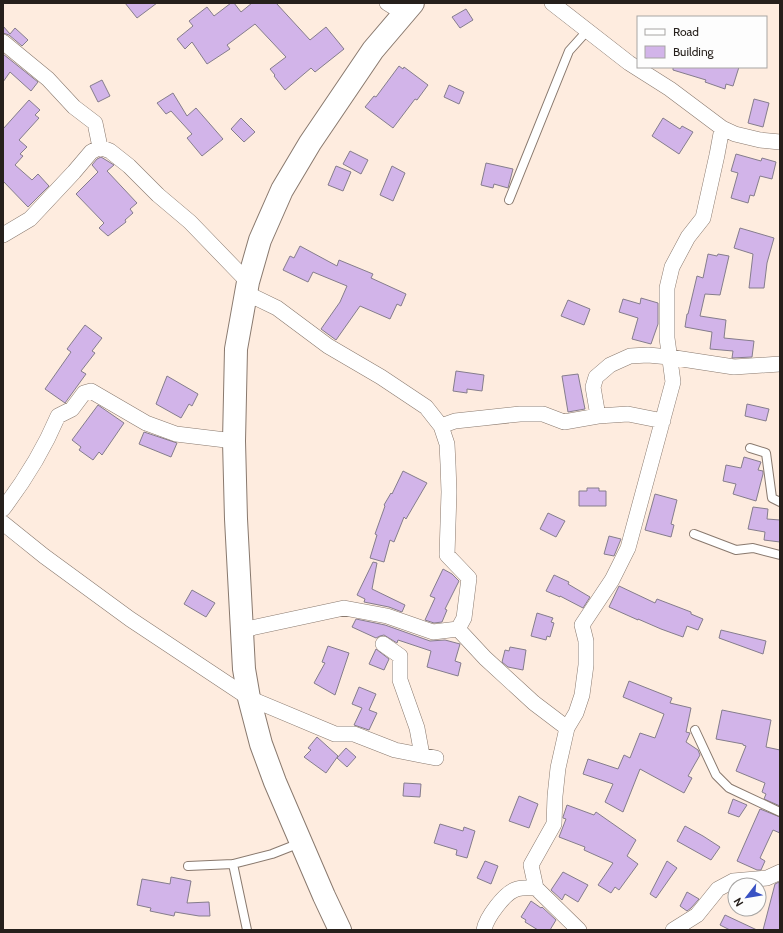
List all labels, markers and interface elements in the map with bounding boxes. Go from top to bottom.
legend [637,16,767,68]
text: Road [673,24,699,39]
text: Building [673,44,715,59]
north arrow [727,877,767,917]
text: N [730,895,746,909]

